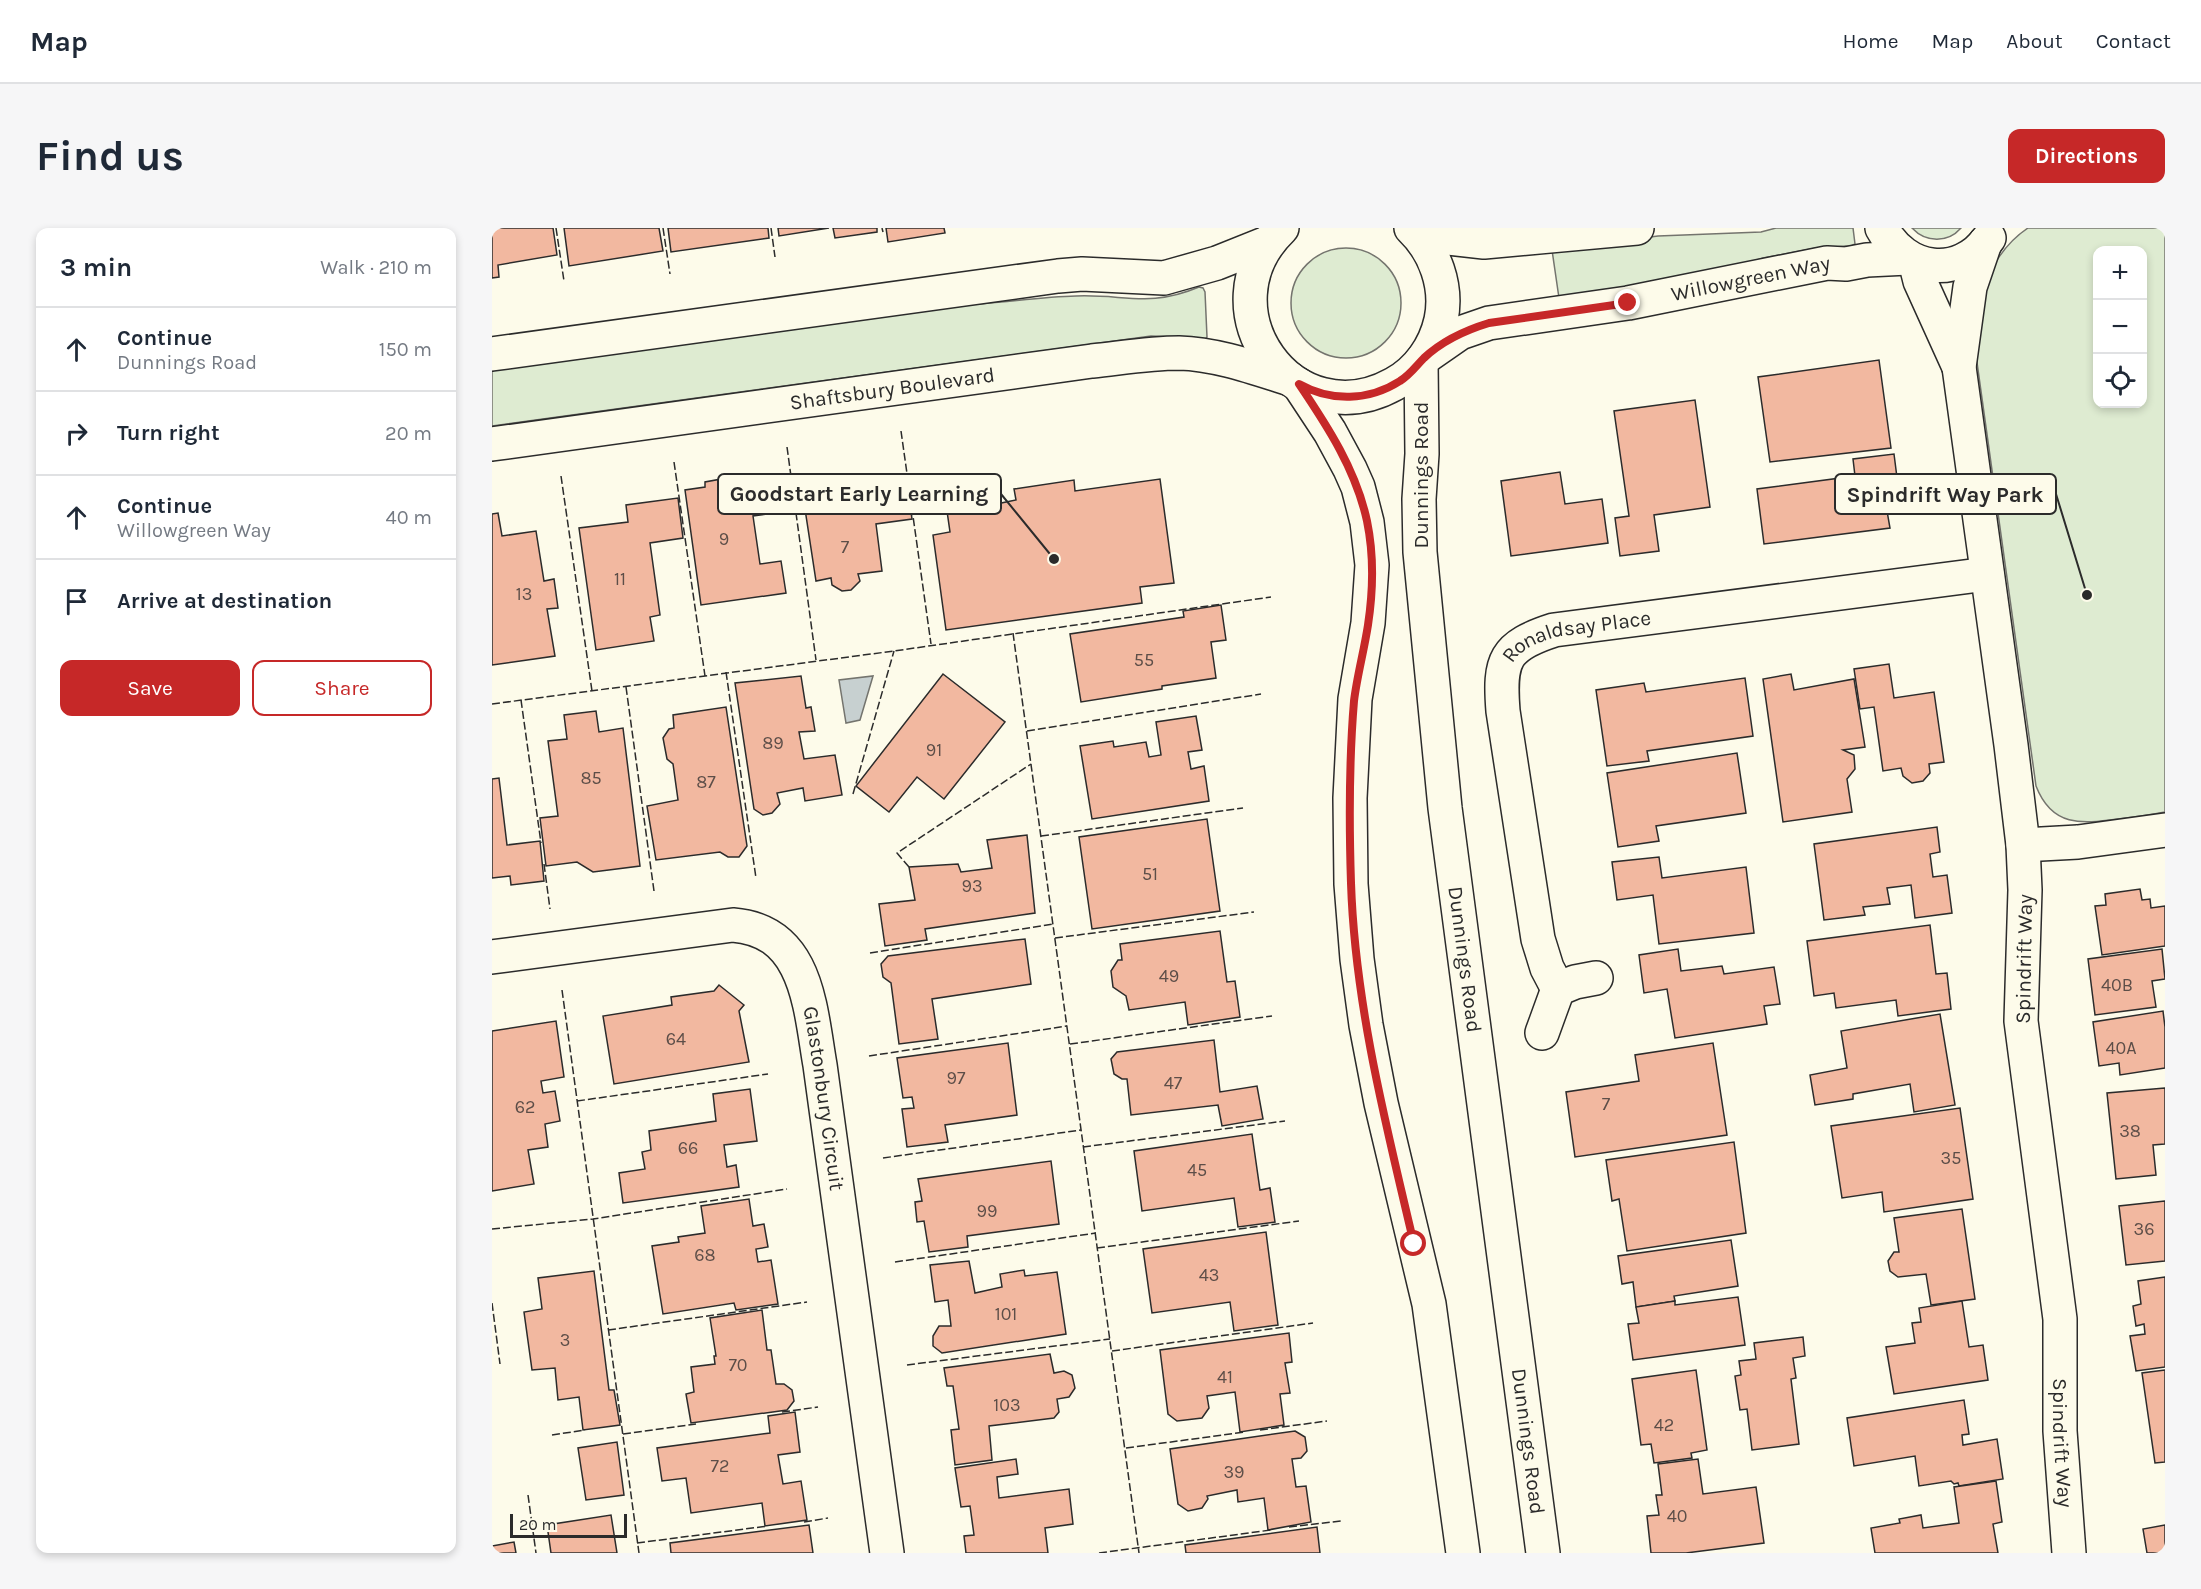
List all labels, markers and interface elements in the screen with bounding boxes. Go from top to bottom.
text: Map [30,25,88,58]
text: Home [1843,29,1899,53]
text: Map [1932,29,1973,53]
text: About [2006,29,2063,53]
text: Contact [2096,29,2171,53]
button: Directions [2008,129,2165,183]
text: Find us [36,131,184,181]
map controls [2093,246,2147,408]
button: + [2093,246,2147,300]
street label: Willowgreen Way [1669,251,1832,306]
text: 3 min [60,252,132,283]
text: Walk · 210 m [320,256,432,279]
route end [1614,289,1640,315]
button: − [2093,300,2147,354]
text: Continue [117,325,212,351]
icon: ahead [60,333,93,366]
text: 150 m [379,338,432,361]
text: Dunnings Road [117,351,257,374]
button: locate [2093,354,2147,408]
street label: Shaftsbury Boulevard [788,363,996,415]
street label: Dunnings Road [1409,401,1433,549]
icon: right [60,417,93,450]
text: Turn right [117,420,220,446]
text: 20 m [385,422,432,445]
callout: Goodstart Early Learning [718,474,1001,514]
callout: Spindrift Way Park [1835,474,2056,514]
text: Goodstart Early Learning [730,481,988,507]
text: Spindrift Way Park [1847,482,2043,508]
text: Continue [117,493,212,519]
icon: ahead [60,501,93,534]
text: 40 m [386,506,432,529]
text: Willowgreen Way [117,519,271,542]
house number: 9 [719,528,729,550]
house number: 7 [841,536,850,558]
house number: 11 [614,568,626,590]
house number: 13 [516,583,532,605]
icon: arrive [60,585,93,618]
text: Arrive at destination [117,588,332,614]
street label: Ronaldsay Place [1497,606,1652,667]
house number: 55 [1134,649,1154,671]
button: Save [60,660,240,716]
button: Share [252,660,432,716]
house number: 89 [762,732,784,754]
house number: 91 [926,739,942,761]
house number: 85 [580,767,602,789]
house number: 87 [696,771,716,793]
house number: 51 [1142,863,1158,885]
house number: 93 [961,875,983,897]
street label: Dunnings Road [1443,885,1486,1034]
street label: Spindrift Way [2011,894,2037,1024]
house number: 49 [1159,965,1179,987]
house number: 40B [2101,974,2133,996]
street label: Glastonbury Circuit [798,1004,849,1192]
house number: 64 [666,1028,686,1050]
house number: 40A [2105,1037,2137,1059]
house number: 97 [947,1067,966,1089]
house number: 47 [1164,1072,1183,1094]
house number: 7 [1602,1093,1611,1115]
house number: 62 [515,1096,535,1118]
house number: 38 [2119,1120,2141,1142]
house number: 66 [678,1137,698,1159]
house number: 35 [1941,1147,1961,1169]
house number: 45 [1187,1159,1207,1181]
house number: 99 [977,1200,997,1222]
house number: 36 [2134,1218,2154,1240]
route start [1400,1230,1426,1256]
house number: 68 [694,1244,716,1266]
house number: 43 [1199,1264,1219,1286]
house number: 101 [995,1303,1017,1325]
house number: 3 [560,1329,570,1351]
house number: 70 [728,1354,748,1376]
house number: 41 [1217,1366,1233,1388]
street label: Dunnings Road [1507,1367,1550,1516]
street label: Spindrift Way [2048,1378,2078,1509]
house number: 103 [993,1394,1021,1416]
house number: 42 [1654,1414,1674,1436]
house number: 72 [711,1455,729,1477]
house number: 39 [1223,1461,1245,1483]
house number: 40 [1667,1505,1687,1527]
scale bar [510,1511,627,1538]
text: 20 m [519,1515,557,1534]

